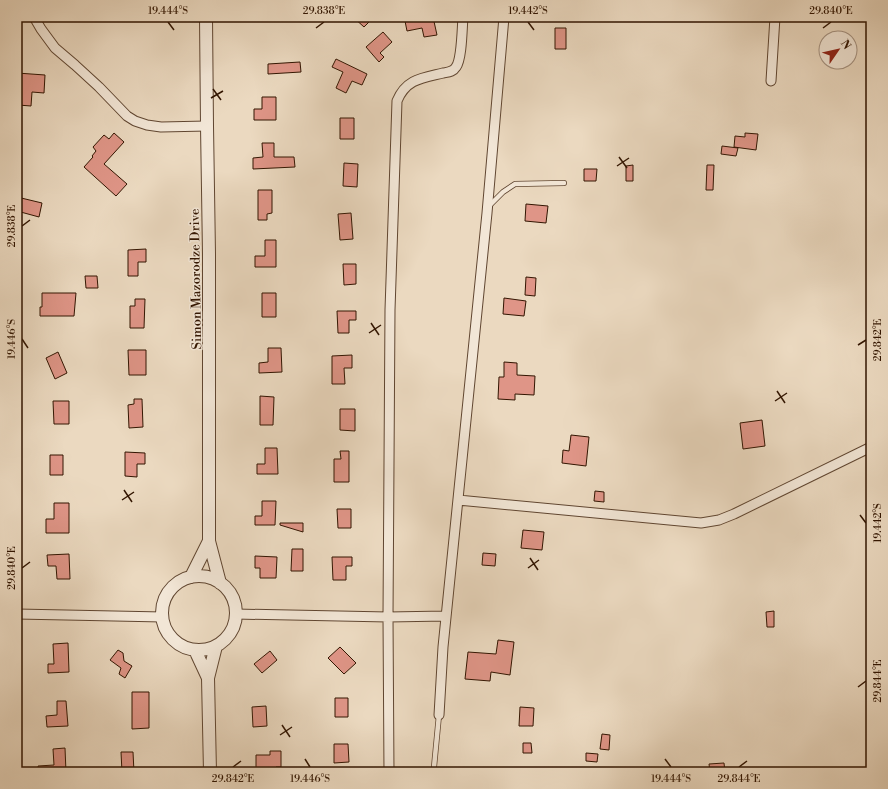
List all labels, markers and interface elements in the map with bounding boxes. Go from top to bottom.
text: 19.444°S [148,5,188,17]
text: 29.838°E [303,5,345,17]
text: 19.442°S [508,5,548,17]
text: 29.840°E [809,5,853,17]
north arrow [818,30,858,70]
text: N [837,37,854,53]
text: 29.838°E [6,205,18,247]
street label: Simon Mazorodze Drive [187,208,205,350]
text: 19.446°S [6,319,18,359]
text: 29.842°E [872,319,884,361]
text: 19.442°S [872,503,884,543]
text: 29.840°E [6,546,18,590]
text: 29.844°E [872,659,884,702]
text: 29.842°E [212,773,254,785]
text: 19.446°S [290,773,330,785]
text: 19.444°S [651,773,691,785]
text: 29.844°E [718,773,761,785]

